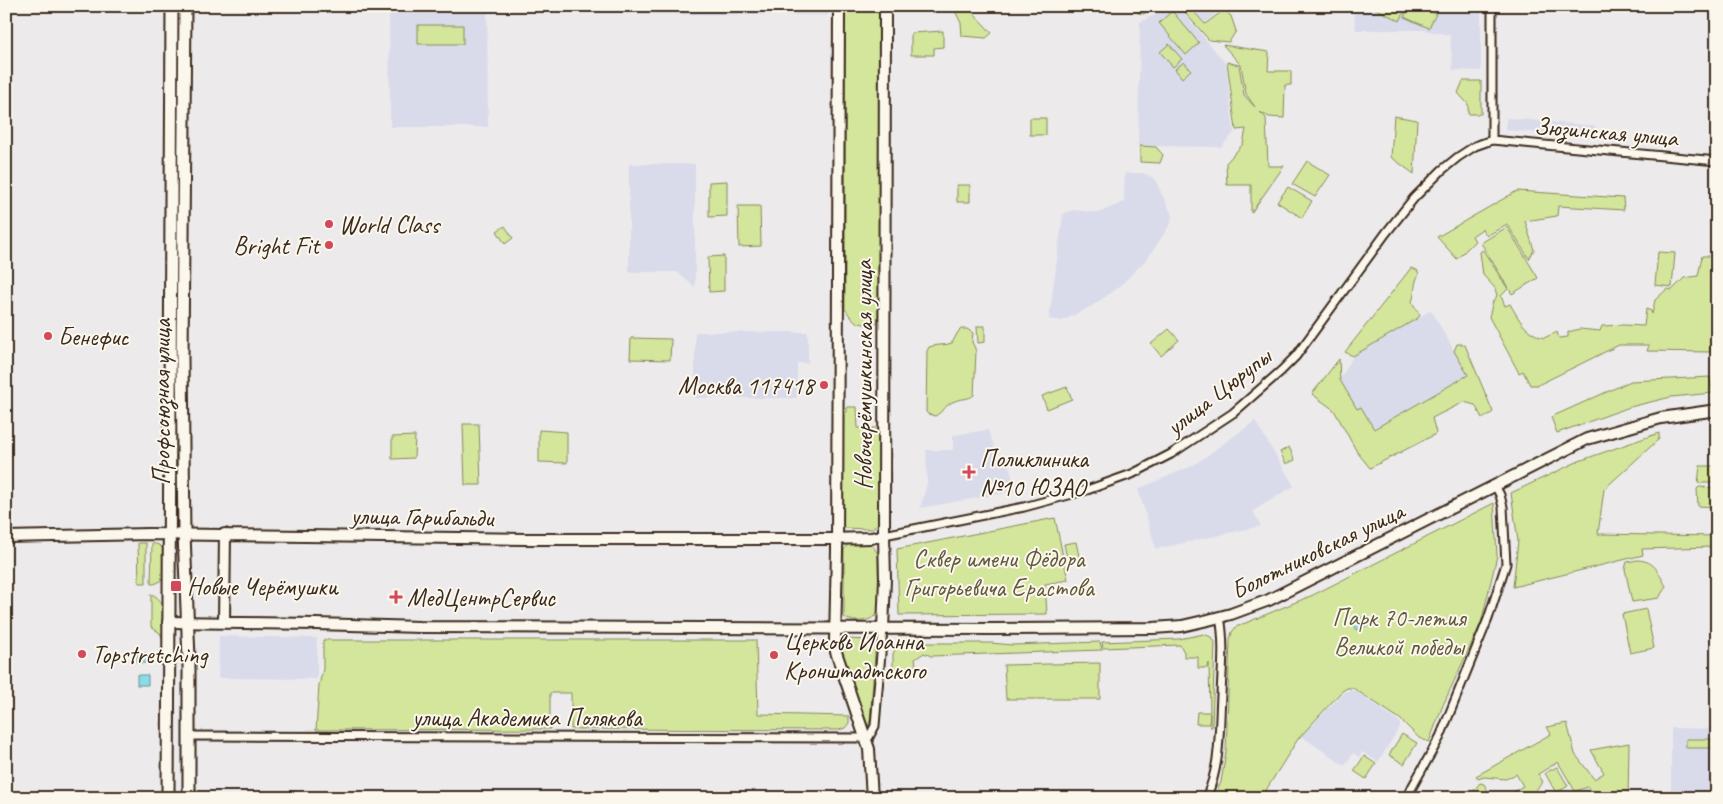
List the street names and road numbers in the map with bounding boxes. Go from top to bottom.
street label: Зюзинская улица [1533,110,1681,155]
street label: Новочерёмушкинская улица [848,258,880,490]
street label: Профсоюзная улица [146,317,179,485]
street label: улица Цюрупы [1158,340,1279,444]
street label: Болотниковская улица [1226,494,1412,607]
street label: улица Гарибальди [348,500,495,534]
street label: улица Академика Полякова [410,702,644,734]

